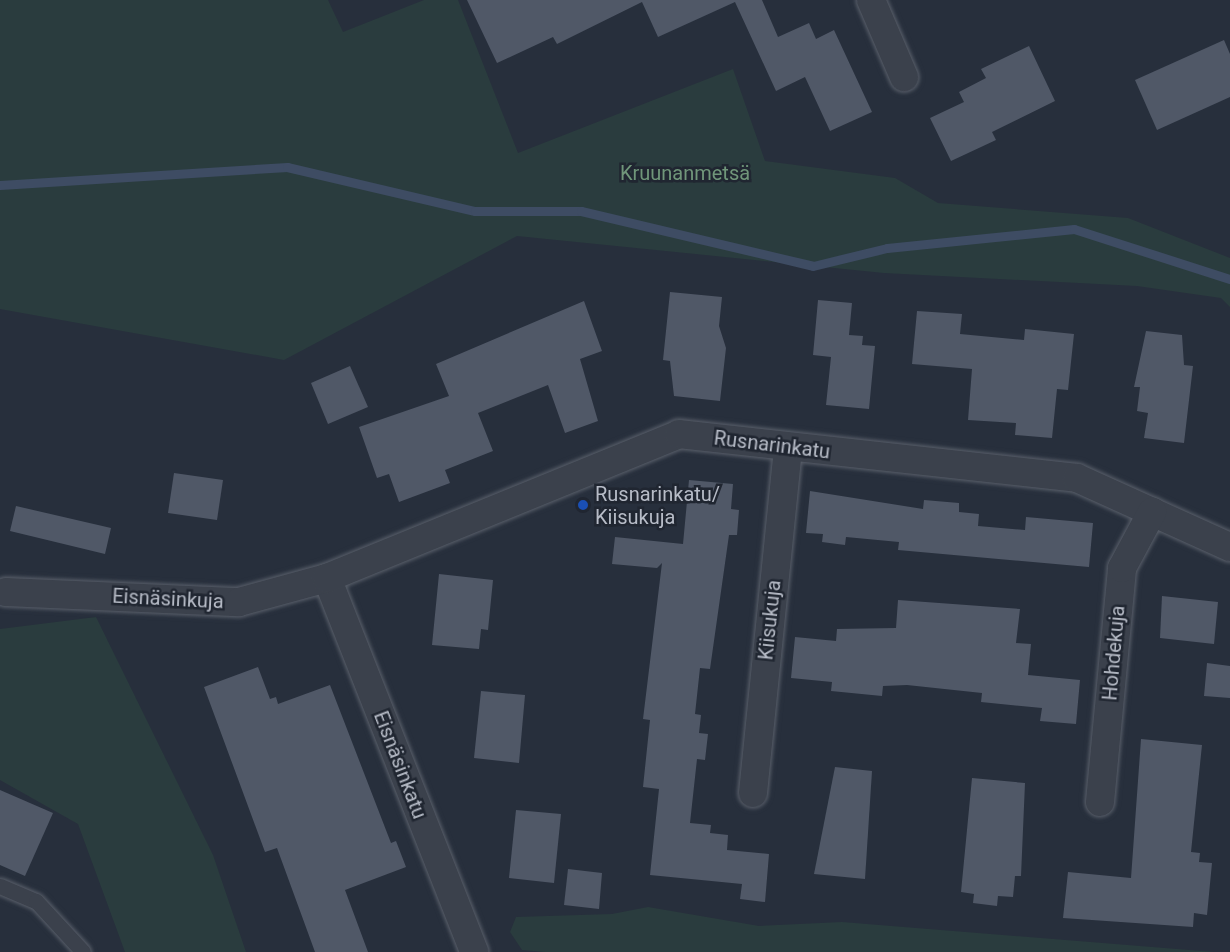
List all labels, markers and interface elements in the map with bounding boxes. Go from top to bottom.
park label: Kruunanmetsä [620,161,750,185]
street label: Rusnarinkatu [713,426,831,464]
place label: Rusnarinkatu/ Kiisukuja [595,482,720,529]
marker: Rusnarinkatu/ Kiisukuja [576,498,590,512]
street label: Kiisukuja [754,579,786,661]
street label: Eisnäsinkuja [112,584,224,614]
street label: Hohdekuja [1098,604,1130,702]
street label: Eisnäsinkatu [368,708,432,822]

